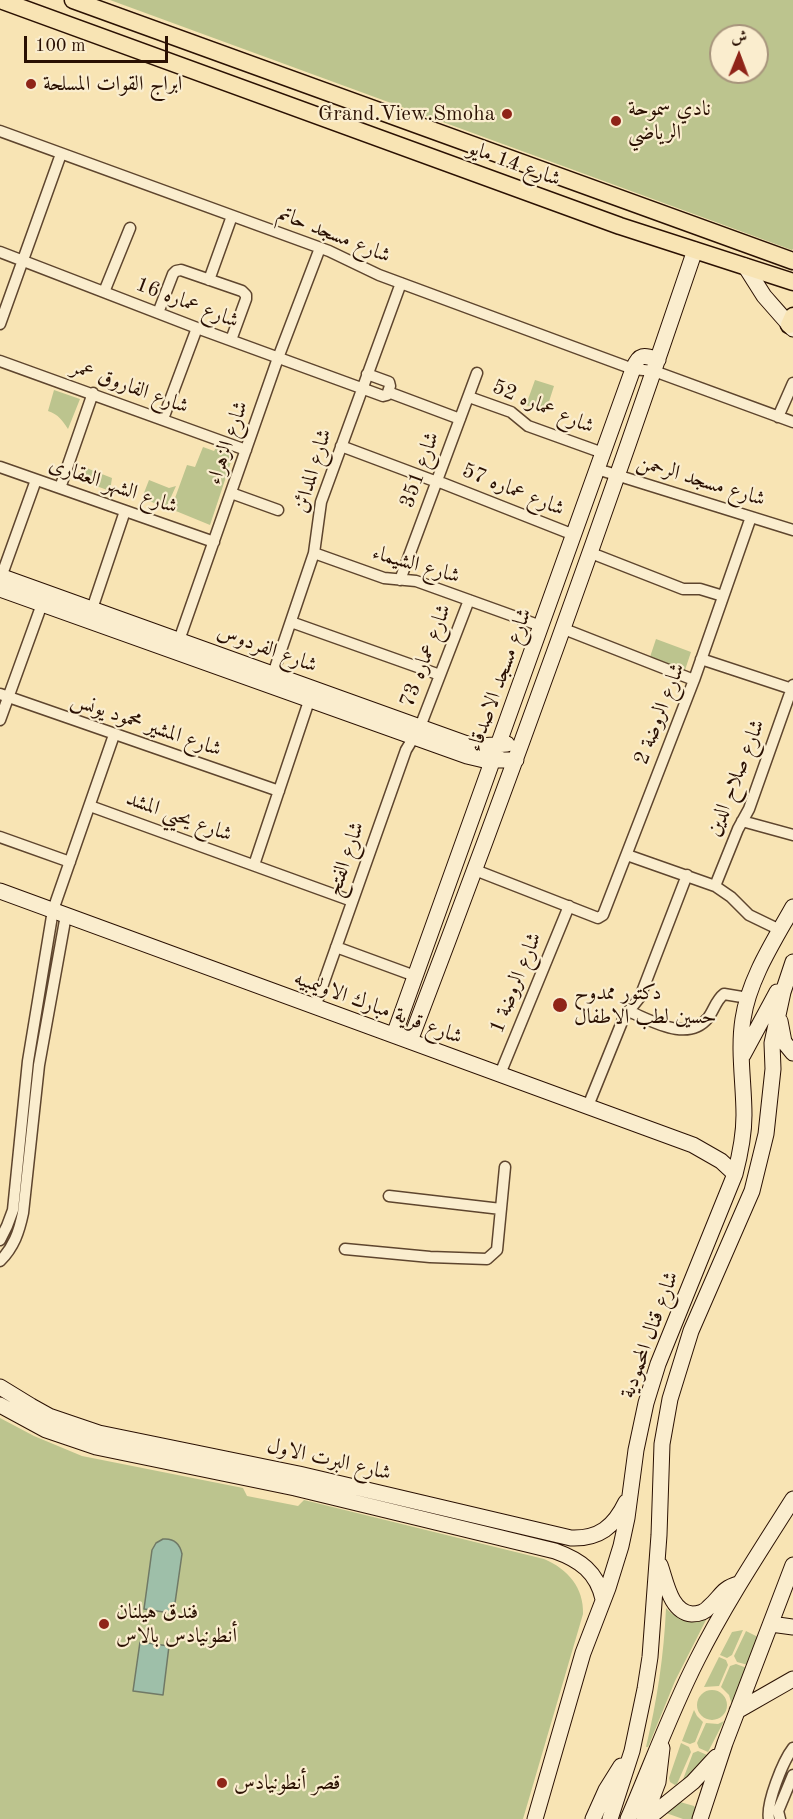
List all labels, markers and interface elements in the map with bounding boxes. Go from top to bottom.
scale bar [27,24,171,62]
north arrow [709,24,769,84]
text: ش [731,30,747,46]
text: 100 m [35,37,86,55]
place label: ابراج القوات المسلحة [43,71,182,97]
marker: ابراج القوات المسلحة [24,77,38,91]
place label: نادي سموحة الرياضي [628,96,711,146]
place label: Grand.View.Smoha [318,101,495,127]
marker: Grand.View.Smoha [500,107,514,121]
marker: نادي سموحة الرياضي [609,114,623,128]
street label: شارع 14 مايو [464,136,564,192]
street label: شارع مسجد حاتم [274,201,394,269]
street label: شارع عماره 16 [132,272,242,334]
street label: شارع الفاروق عمر [68,354,192,420]
street label: شارع عماره 52 [488,374,598,440]
street label: شارع الزهراء [202,398,254,488]
street label: شارع المدائن [288,426,338,516]
street label: شارع 351 [395,429,445,511]
street label: شارع مسجد الرحمن [634,450,768,512]
street label: شارع الشهر العقارى [45,452,181,520]
street label: شارع عماره 57 [458,458,568,522]
street label: شارع الشيماء [369,540,463,590]
street label: شارع عماره 73 [395,601,457,711]
street label: شارع مسجد الاصدقاء [462,605,538,755]
street label: شارع الفردوس [214,619,320,679]
street label: شارع الروضة 2 [629,660,691,768]
street label: شارع المشير محمود يونس [67,687,225,763]
street label: شارع صلاح الدين [701,716,771,840]
street label: شارع يحيي المشد [123,786,235,848]
street label: شارع الفتح [322,818,370,900]
street label: شارع الروضة 1 [484,929,548,1037]
street label: شارع قرية مبارك الاوليمبيه [290,966,466,1050]
place label: دكتور ممدوح حسين لطب الاطفال [574,980,717,1030]
marker: دكتور ممدوح حسين لطب الاطفال [551,996,569,1014]
street label: شارع قنال المحمودية [615,1268,685,1402]
street label: شارع البرت الاول [265,1433,393,1487]
place label: فندق هيلنان أنطونيادس بالاس [116,1599,237,1649]
marker: فندق هيلنان أنطونيادس بالاس [97,1617,111,1631]
place label: قصر أنطونيادس [234,1770,340,1796]
marker: قصر أنطونيادس [215,1776,229,1790]

